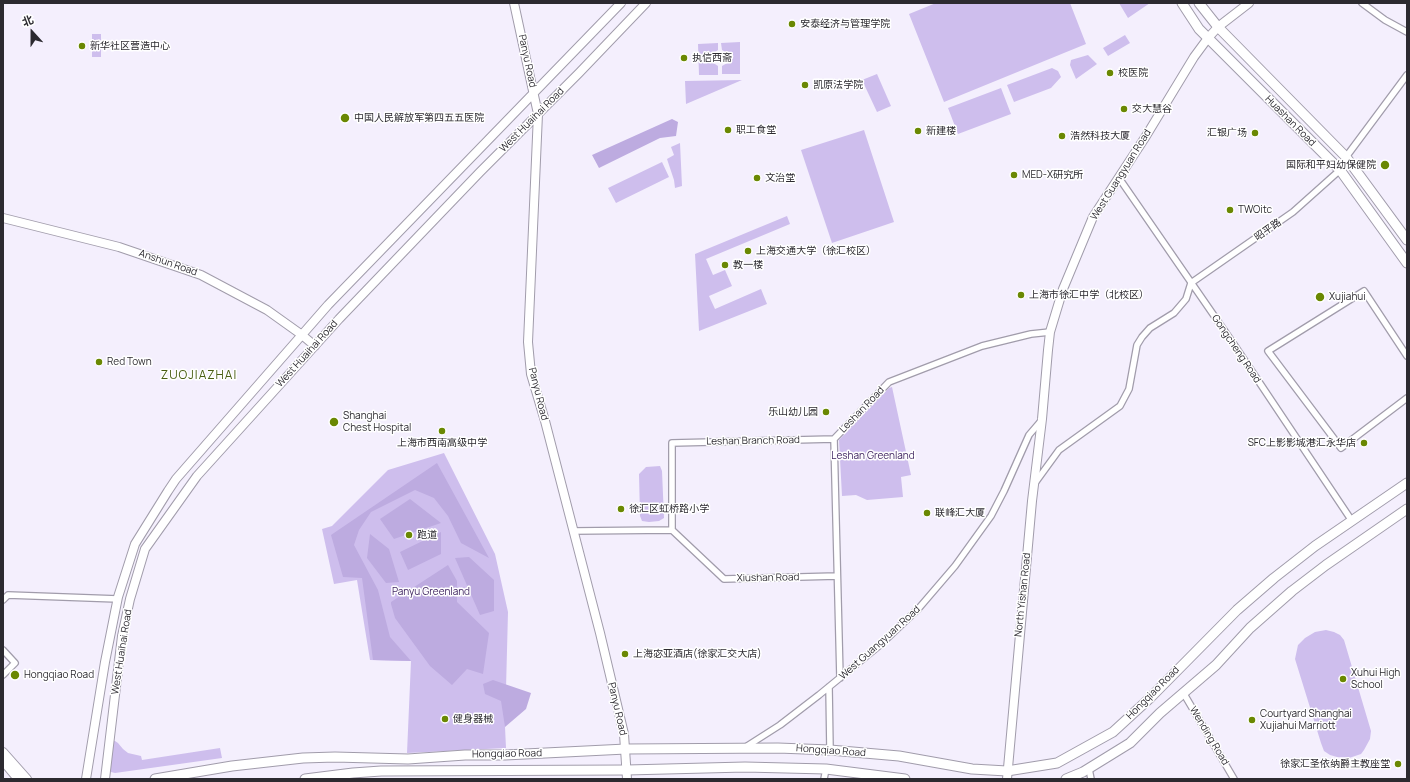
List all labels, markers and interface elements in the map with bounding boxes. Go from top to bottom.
text: 北 [20,11,35,29]
north arrow [12,12,52,52]
place label: 安泰经济与管理学院 [800,18,890,30]
marker: 安泰经济与管理学院 [787,19,797,29]
street label: Panyu Road [516,33,538,89]
place label: 新华社区营造中心 [90,40,170,52]
marker: 新华社区营造中心 [77,41,87,51]
place label: 执信西斋 [692,52,732,64]
marker: 执信西斋 [679,53,689,63]
place label: 校医院 [1118,67,1148,79]
marker: 校医院 [1105,68,1115,78]
place label: 凯原法学院 [813,79,863,91]
marker: 凯原法学院 [800,80,810,90]
street label: West Huaihai Road [497,85,567,155]
street label: Huashan Road [1262,93,1318,149]
place label: 交大慧谷 [1132,103,1172,115]
marker: 交大慧谷 [1119,104,1129,114]
marker: 中国人民解放军第四五五医院 [339,112,351,124]
place label: 中国人民解放军第四五五医院 [354,112,484,124]
place label: 职工食堂 [736,124,776,136]
marker: 职工食堂 [723,125,733,135]
place label: 新建楼 [926,125,956,137]
marker: 新建楼 [913,126,923,136]
street label: West Guangyuan Road [1088,127,1154,223]
place label: 汇银广场 [1207,127,1247,139]
marker: 汇银广场 [1250,128,1260,138]
place label: 浩然科技大厦 [1070,130,1130,142]
marker: 浩然科技大厦 [1057,131,1067,141]
place label: 国际和平妇幼保健院 [1286,159,1376,171]
marker: 国际和平妇幼保健院 [1379,159,1391,171]
place label: MED-X研究所 [1022,169,1083,181]
marker: MED-X研究所 [1009,170,1019,180]
place label: 文治堂 [765,172,795,184]
marker: 文治堂 [752,173,762,183]
place label: TWOitc [1238,204,1272,216]
marker: TWOitc [1225,205,1235,215]
street label: 昭平路 [1252,216,1284,244]
place label: 上海交通大学（徐汇校区） [756,245,876,257]
marker: 上海交通大学（徐汇校区） [743,246,753,256]
street label: Anshun Road [137,247,199,279]
place label: 教一楼 [733,259,763,271]
marker: 教一楼 [720,260,730,270]
place label: 上海市徐汇中学（北校区） [1029,289,1149,301]
marker: 上海市徐汇中学（北校区） [1016,290,1026,300]
marker: Xujiahui [1314,291,1326,303]
place label: Xujiahui [1329,291,1366,303]
street label: Gongcheng Road [1209,313,1263,385]
street label: West Huaihai Road [274,318,340,390]
place label: Red Town [107,356,152,368]
marker: Red Town [94,357,104,367]
street label: Panyu Road [526,366,550,422]
district label: ZUOJIAZHAI [161,369,237,383]
street label: Leshan Road [837,384,887,436]
place label: 乐山幼儿园 [768,406,818,418]
marker: 乐山幼儿园 [821,407,831,417]
place label: Shanghai Chest Hospital [343,410,411,434]
marker: Shanghai Chest Hospital [328,416,340,428]
marker: 上海市西南高级中学 [437,426,447,436]
street label: Leshan Branch Road [706,434,800,448]
place label: 上海市西南高级中学 [397,437,487,449]
place label: SFC上影影城港汇永华店 [1248,437,1356,449]
marker: SFC上影影城港汇永华店 [1359,438,1369,448]
park label: Leshan Greenland [831,450,915,462]
place label: 徐汇区虹桥路小学 [629,503,709,515]
marker: 徐汇区虹桥路小学 [616,504,626,514]
place label: 联峰汇大厦 [935,507,985,519]
marker: 联峰汇大厦 [922,508,932,518]
place label: 跑道 [417,529,437,541]
marker: 跑道 [404,530,414,540]
street label: North Yishan Road [1013,552,1033,638]
street label: Xiushan Road [737,571,799,585]
park label: Panyu Greenland [392,586,470,598]
street label: West Guangyuan Road [837,604,923,682]
street label: West Huaihai Road [109,609,135,695]
place label: 上海宓亚酒店(徐家汇交大店) [633,648,762,660]
marker: 上海宓亚酒店(徐家汇交大店) [620,649,630,659]
street label: Hongqiao Road [1124,664,1182,722]
place label: Xuhui High School [1351,667,1400,690]
marker: Hongqiao Road [9,669,21,681]
place label: Hongqiao Road [24,669,94,681]
marker: Xuhui High School [1338,674,1348,684]
street label: Panyu Road [605,681,629,737]
street label: Wending Road [1187,705,1231,767]
place label: Courtyard Shanghai Xujiahui Marriott [1260,708,1352,732]
place label: 健身器械 [453,713,493,725]
marker: 健身器械 [440,714,450,724]
marker: Courtyard Shanghai Xujiahui Marriott [1247,715,1257,725]
street label: Hongqiao Road [796,743,866,759]
street label: Hongqiao Road [472,747,542,761]
place label: 徐家汇圣依纳爵主教座堂 [1280,758,1390,770]
marker: 徐家汇圣依纳爵主教座堂 [1393,759,1403,769]

